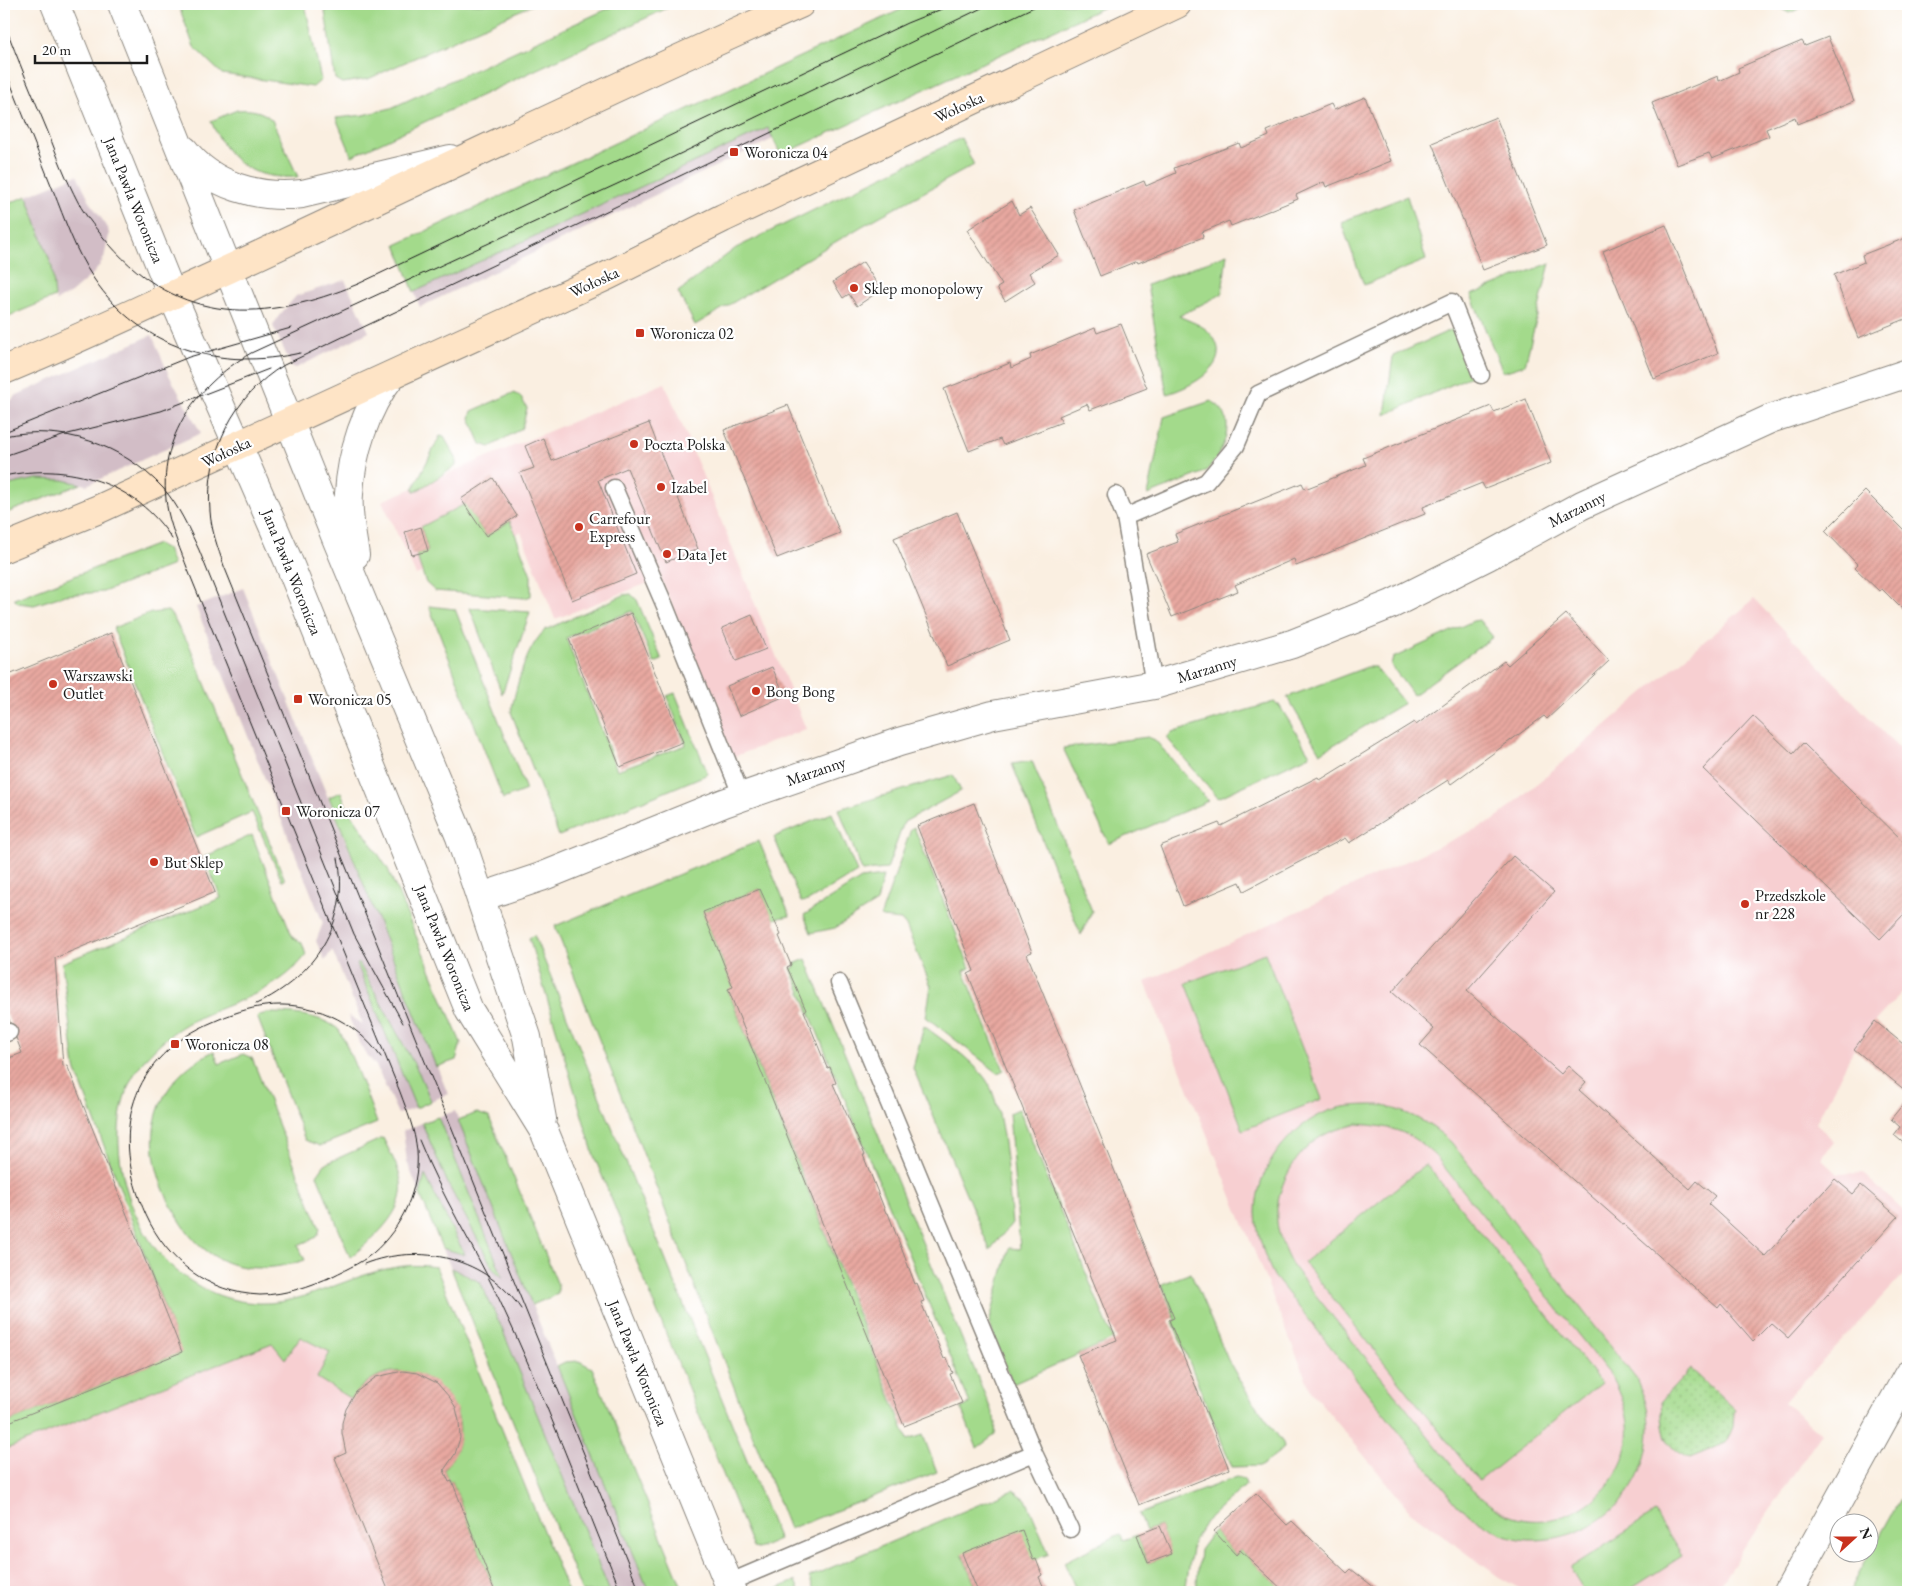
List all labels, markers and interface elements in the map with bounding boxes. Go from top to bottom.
scale bar [35,32,148,64]
text: 20 m [42,40,71,59]
street label: Wołoska [931,86,988,128]
street label: Jana Pawła Woronicza [98,132,169,267]
place label: Woronicza 04 [744,142,828,163]
marker: Woronicza 04 [728,146,740,158]
street label: Wołoska [566,261,623,303]
place label: Sklep monopolowy [864,278,984,299]
marker: Sklep monopolowy [848,282,860,294]
place label: Woronicza 02 [650,323,734,344]
marker: Woronicza 02 [634,327,646,339]
street label: Wołoska [198,431,255,473]
place label: Poczta Polska [644,434,726,455]
marker: Poczta Polska [628,438,640,450]
place label: Izabel [671,477,707,498]
marker: Izabel [655,481,667,493]
street label: Marzanny [1545,485,1610,532]
street label: Jana Pawła Woronicza [256,504,327,639]
place label: Carrefour Express [589,508,651,547]
marker: Carrefour Express [573,521,585,533]
place label: Data Jet [677,544,727,565]
marker: Data Jet [661,548,673,560]
street label: Marzanny [1175,650,1240,688]
place label: Warszawski Outlet [63,665,133,704]
marker: Warszawski Outlet [47,678,59,690]
place label: Bong Bong [766,681,836,702]
marker: Bong Bong [750,685,762,697]
place label: Woronicza 05 [308,689,392,710]
marker: Woronicza 05 [292,693,304,705]
street label: Marzanny [783,751,849,791]
place label: Woronicza 07 [296,801,380,822]
marker: Woronicza 07 [280,805,292,817]
place label: But Sklep [164,852,223,873]
marker: But Sklep [148,856,160,868]
street label: Jana Pawła Woronicza [409,880,480,1015]
place label: Przedszkole nr 228 [1755,885,1826,924]
marker: Przedszkole nr 228 [1739,898,1751,910]
place label: Woronicza 08 [185,1034,269,1055]
marker: Woronicza 08 [169,1038,181,1050]
street label: Jana Pawła Woronicza [602,1295,673,1430]
north arrow [1830,1514,1880,1564]
text: N [1856,1525,1877,1542]

